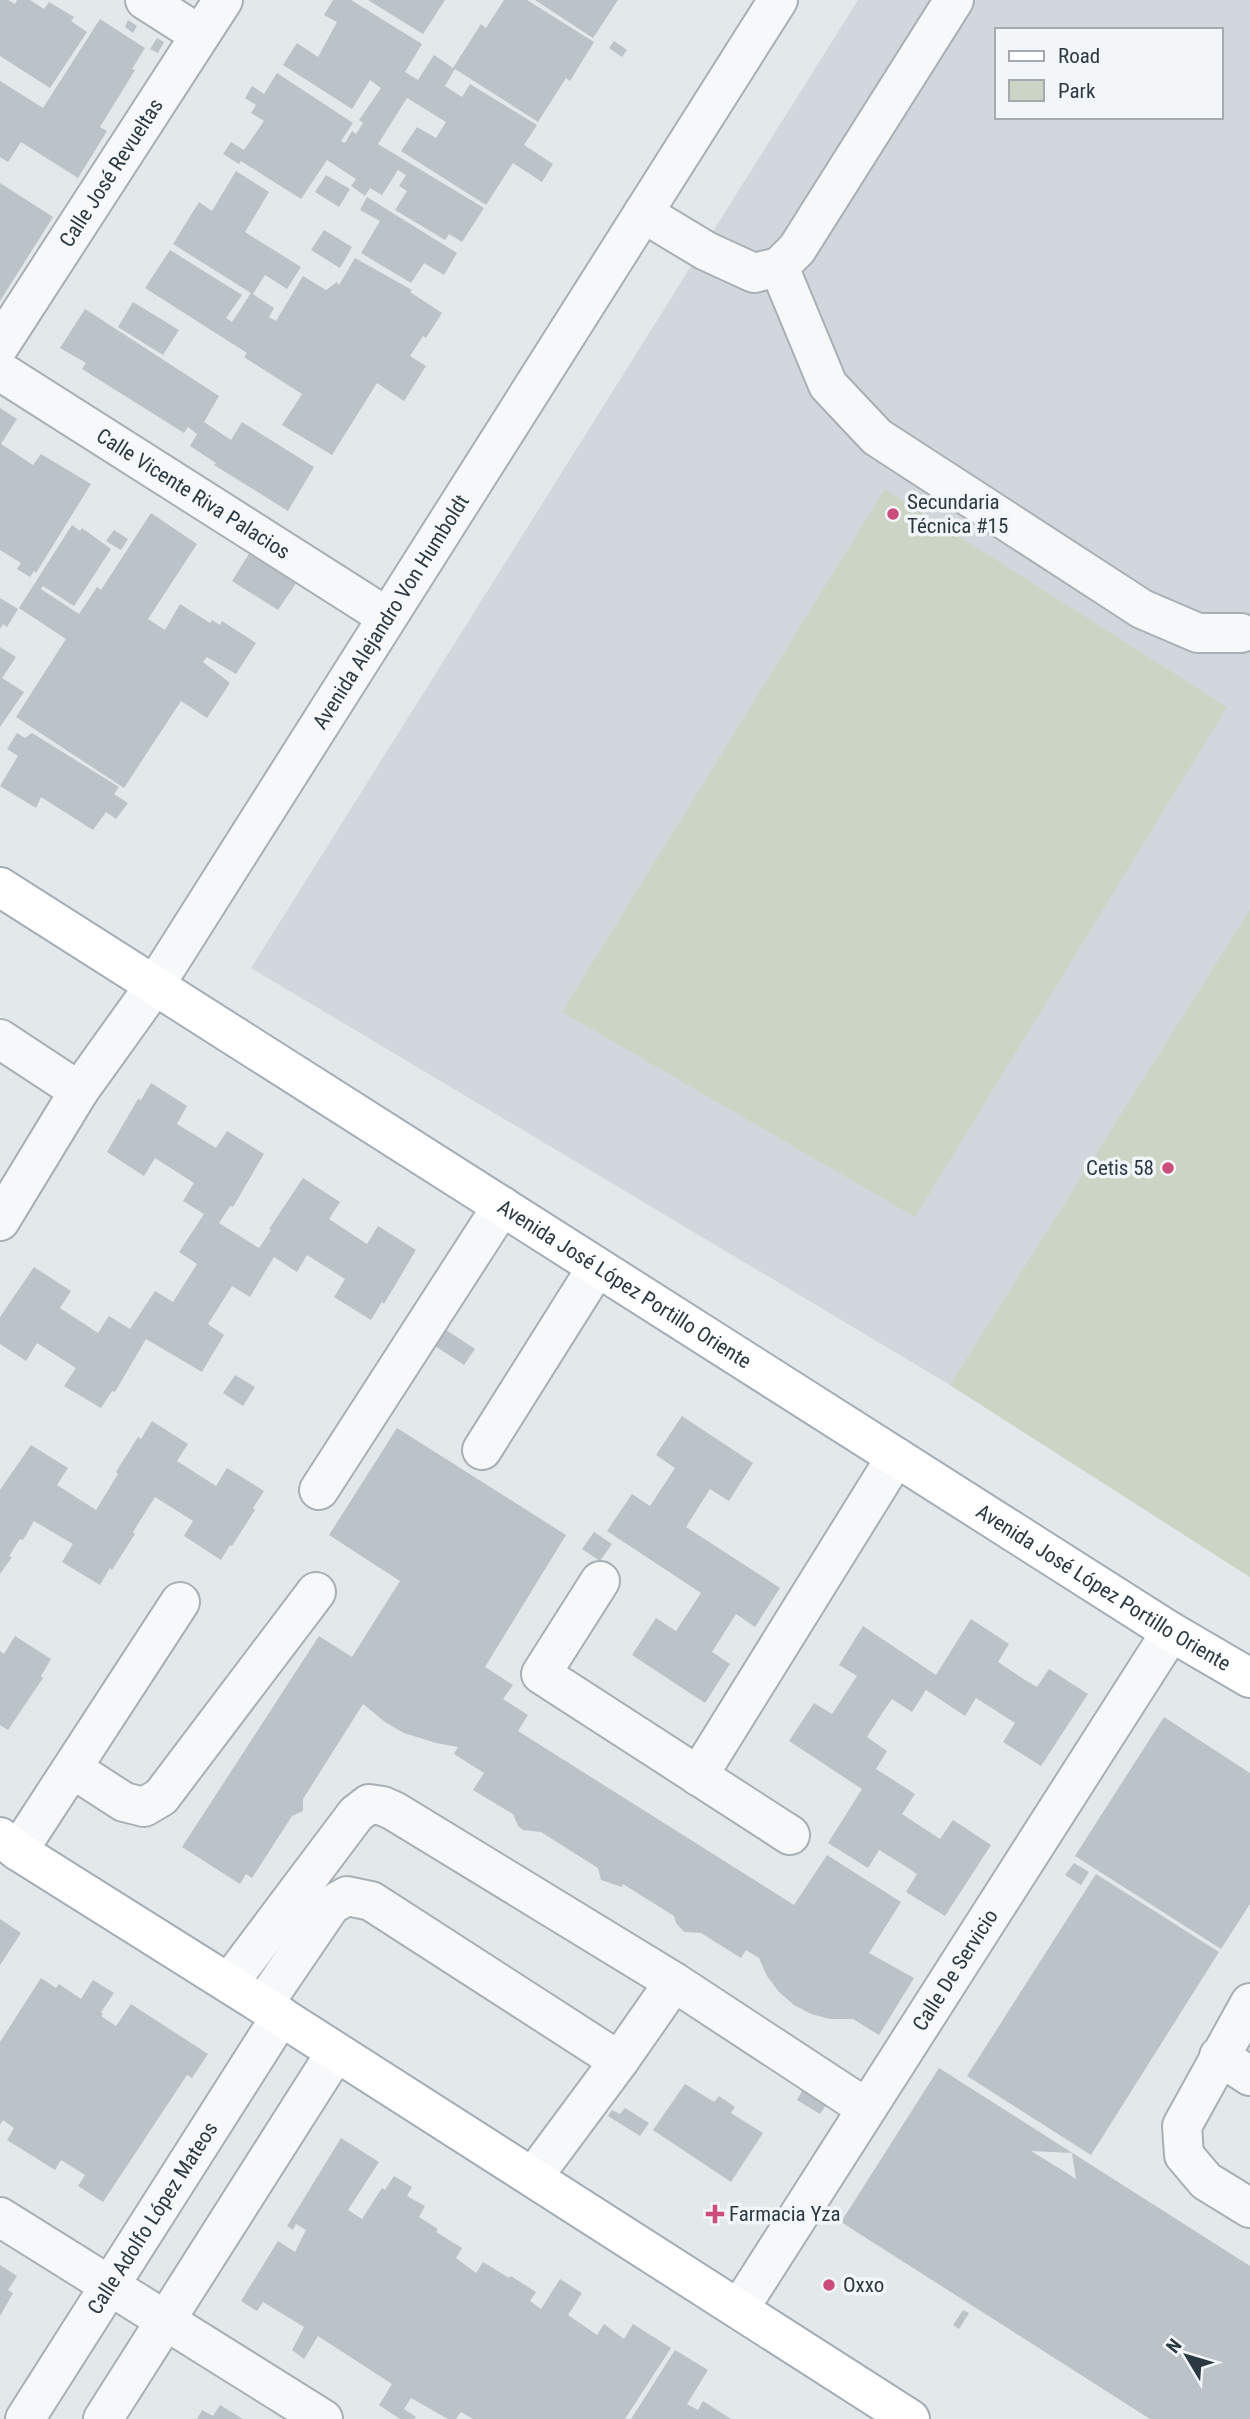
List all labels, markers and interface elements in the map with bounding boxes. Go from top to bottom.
legend [995,28,1222,119]
text: Road [1058,44,1100,68]
text: Park [1058,79,1096,103]
street label: Calle José Revueltas [55,94,168,251]
street label: Calle Vicente Riva Palacios [92,424,294,564]
street label: Avenida Alejandro Von Humboldt [308,490,474,734]
place label: Secundaria Técnica #15 [907,490,1008,538]
marker: Secundaria Técnica #15 [885,506,901,522]
place label: Cetis 58 [1086,1156,1154,1180]
marker: Cetis 58 [1160,1160,1176,1176]
street label: Avenida José López Portillo Oriente [493,1195,756,1374]
street label: Avenida José López Portillo Oriente [972,1499,1235,1676]
street label: Calle De Servicio [908,1905,1003,2035]
street label: Calle Adolfo López Mateos [83,2117,223,2319]
place label: Farmacia Yza [729,2202,840,2226]
marker: Farmacia Yza [707,2206,723,2222]
place label: Oxxo [843,2273,884,2297]
marker: Oxxo [821,2277,837,2293]
north arrow [1152,2321,1222,2391]
text: N [1161,2334,1187,2358]

